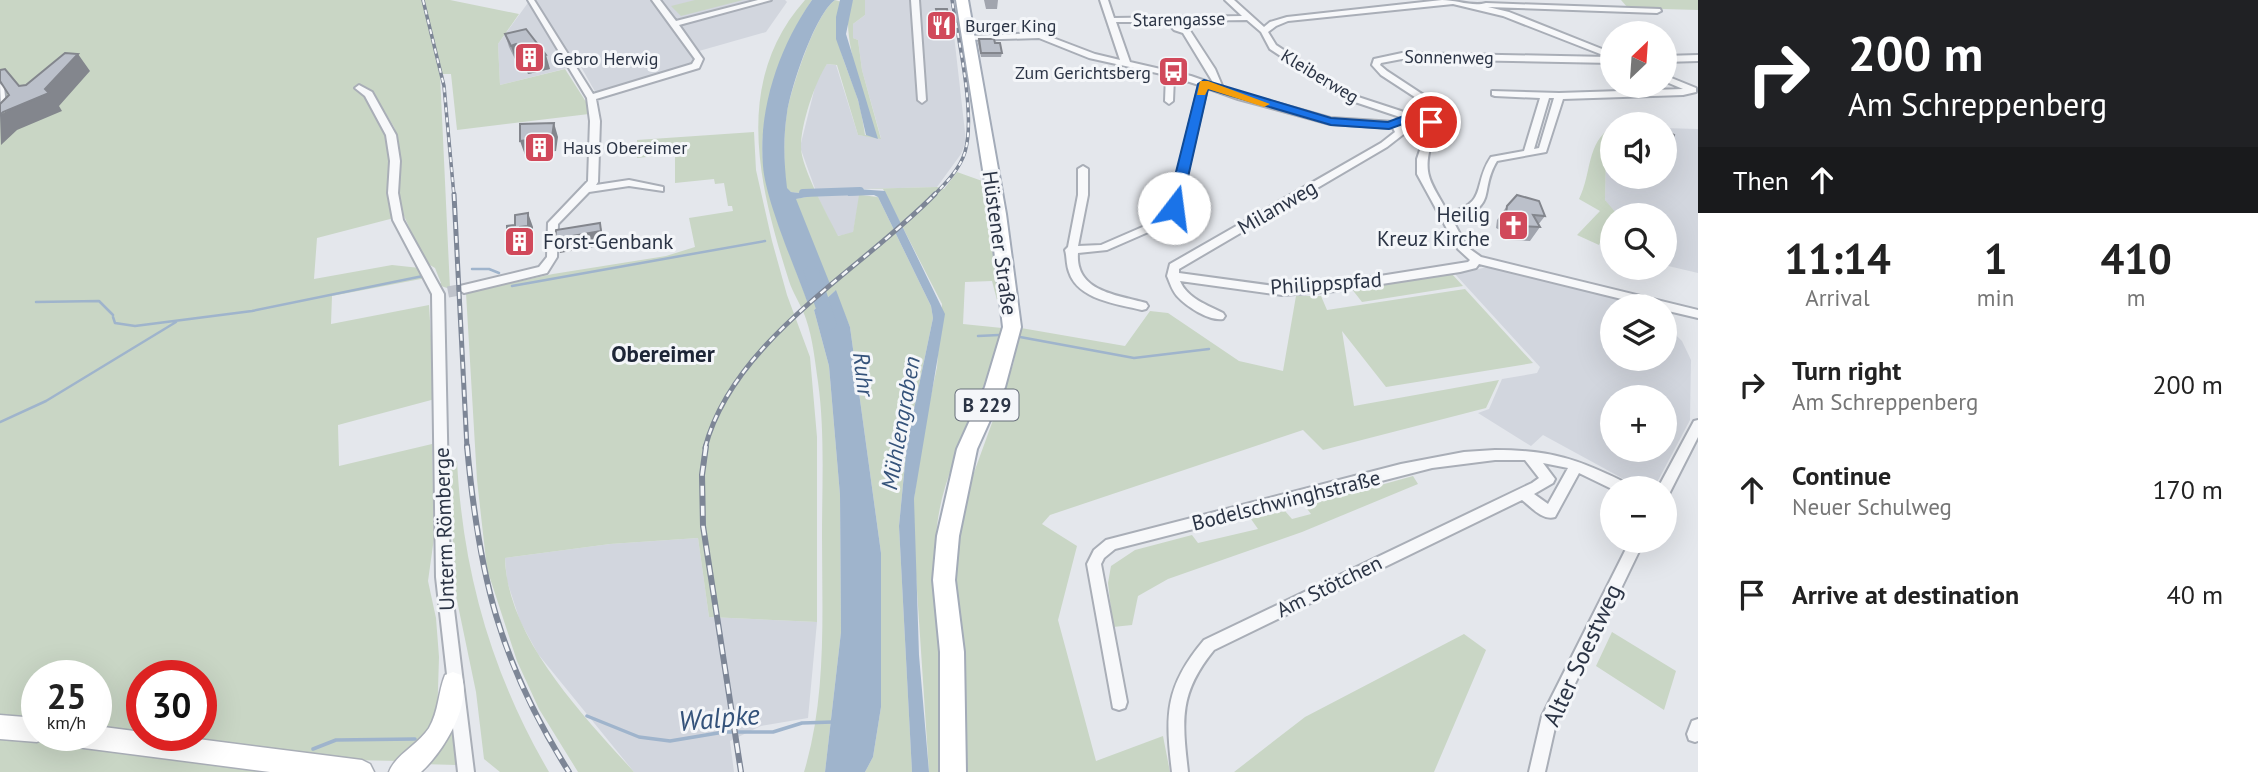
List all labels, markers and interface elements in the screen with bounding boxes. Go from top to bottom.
street label: Starengasse [1133,7,1225,31]
restaurant icon: Burger King [925,8,959,42]
place label: Burger King [965,14,1056,37]
north arrow [1600,21,1676,98]
map controls [1600,21,1677,553]
text: 200 m [1848,21,1983,85]
icon: right [1733,28,1824,119]
building icon: Gebro Herwig [513,41,547,75]
street label: Kleiberweg [1277,44,1363,108]
street label: Sonnenweg [1404,45,1494,69]
place label: Gebro Herwig [553,47,659,70]
bus stop icon: Zum Gerichtsberg [1157,55,1191,89]
place label: Zum Gerichtsberg [1015,61,1151,84]
text: Am Schreppenberg [1848,83,2107,125]
pin [1401,92,1461,152]
icon: arrive [1412,103,1450,141]
button: sound [1600,112,1677,189]
building icon: Haus Obereimer [523,130,557,164]
place label: Haus Obereimer [563,136,687,159]
icon: ahead [1803,161,1841,199]
text: Then [1733,164,1789,197]
street label: Hüstener Straße [976,169,1024,317]
position arrow [1137,171,1211,245]
street label: Milanweg [1232,174,1322,240]
place label: Heilig Kreuz Kirche [1377,201,1490,252]
button: search [1600,203,1677,280]
church icon: Heilig Kreuz Kirche [1496,209,1530,243]
building icon: Forst-Genbank [503,224,537,258]
place label: Forst-Genbank [543,228,673,255]
text: 11:14 [1784,231,1891,286]
text: 1 [1984,231,2007,286]
text: 410 [2100,231,2172,286]
street label: Philippspfad [1269,266,1383,300]
text: Arrival [1805,283,1870,312]
text: min [1977,283,2014,312]
text: m [2127,283,2145,312]
button: layers [1600,294,1677,371]
district label: Obereimer [611,339,716,368]
water label: Ruhr [847,350,881,399]
water label: Mühlengraben [874,354,926,492]
text: Turn right [1792,354,1901,387]
icon: right [1733,366,1771,404]
text: 200 m [2152,368,2223,401]
button: + [1600,385,1677,462]
text: Am Schreppenberg [1792,387,1978,416]
road number: B 229 [956,390,1018,420]
street label: Unterm Römberge [428,447,460,611]
text: Continue [1792,459,1891,492]
street label: Bodelschwinghstraße [1189,464,1383,536]
icon: ahead [1733,471,1771,509]
text: 170 m [2152,473,2223,506]
button: − [1600,476,1677,553]
text: Neuer Schulweg [1792,492,1952,521]
street label: Am Stötchen [1272,549,1386,623]
icon: arrive [1733,576,1771,614]
text: Arrive at destination [1792,578,2019,611]
text: 40 m [2167,578,2223,611]
street label: Alter Soestweg [1535,579,1629,731]
speed limit sign: 30 [126,660,217,751]
text: 25 [47,673,86,719]
water label: Walpke [677,695,761,739]
text: km/h [47,711,86,734]

